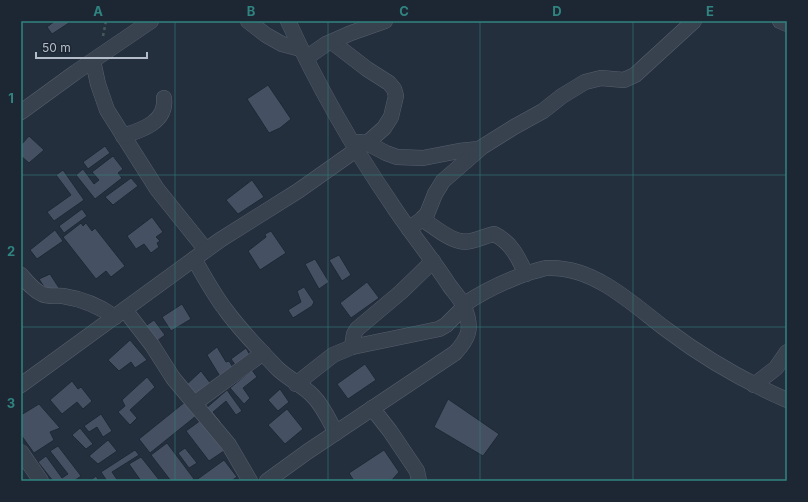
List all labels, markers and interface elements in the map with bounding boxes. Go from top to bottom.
text: A [93,3,103,19]
text: B [247,3,256,19]
text: C [399,3,409,19]
text: D [552,3,562,19]
text: E [706,3,714,19]
scale bar [36,34,147,60]
text: 50 m [42,40,71,55]
text: 1 [8,90,14,106]
text: 2 [7,243,15,259]
text: 3 [7,395,15,411]

